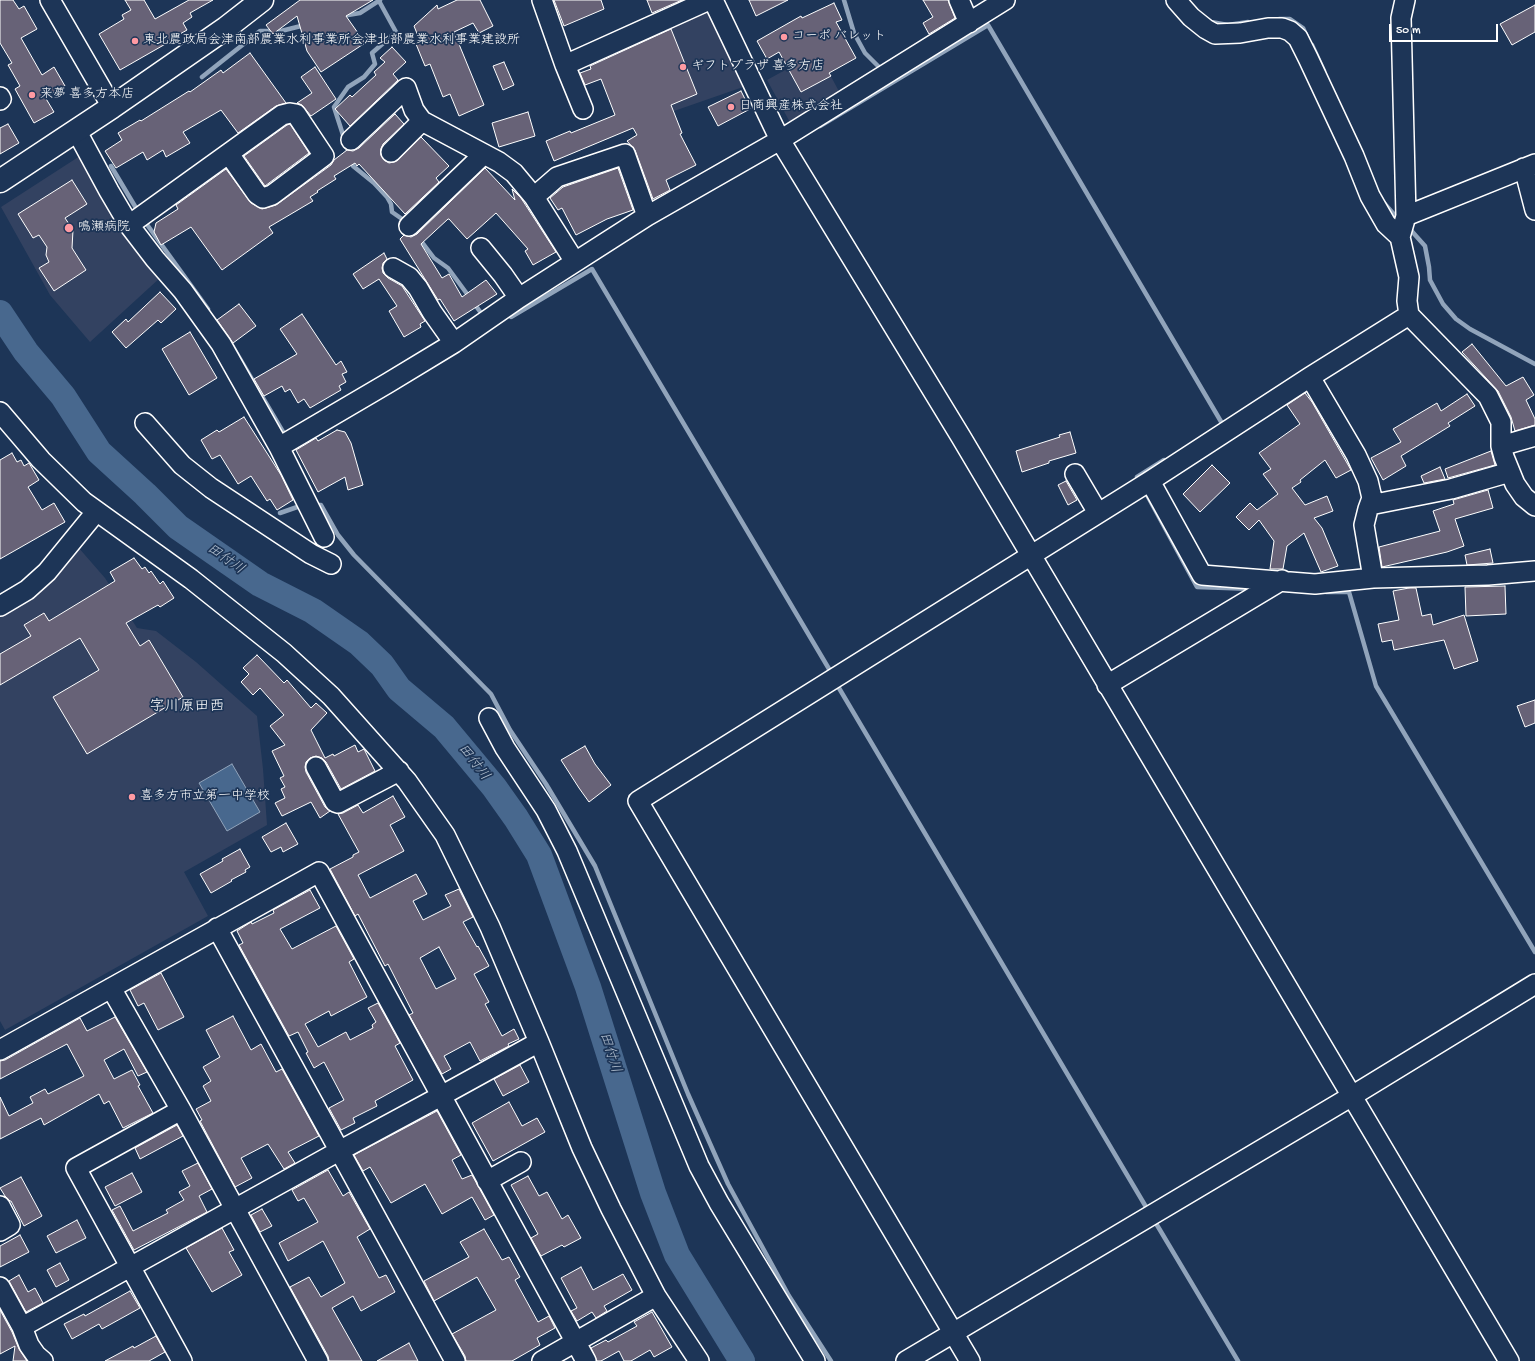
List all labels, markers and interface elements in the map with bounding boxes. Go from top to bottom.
scale bar [1391,16,1500,42]
text: 50 m [1396,24,1421,38]
place label: コーポ バレット [792,29,886,45]
marker: コーポ バレット [779,32,789,42]
place label: 東北農政局会津南部農業水利事業所会津北部農業水利事業建設所 [143,33,520,49]
marker: 東北農政局会津南部農業水利事業所会津北部農業水利事業建設所 [130,36,140,46]
place label: ギフトプラザ 喜多方店 [691,59,824,75]
marker: ギフトプラザ 喜多方店 [678,62,688,72]
place label: 来夢 喜多方本店 [40,87,134,103]
marker: 来夢 喜多方本店 [27,90,37,100]
place label: 日商興産株式会社 [739,99,843,115]
marker: 日商興産株式会社 [726,102,736,112]
place label: 鳴瀬病院 [78,220,130,236]
marker: 鳴瀬病院 [63,222,75,234]
water label: 田付川 [203,541,247,579]
district label: 字川原田西 [150,699,224,717]
water label: 田付川 [453,741,493,785]
place label: 喜多方市立第一中学校 [140,789,270,805]
marker: 喜多方市立第一中学校 [127,792,137,802]
water label: 田付川 [595,1030,623,1076]

